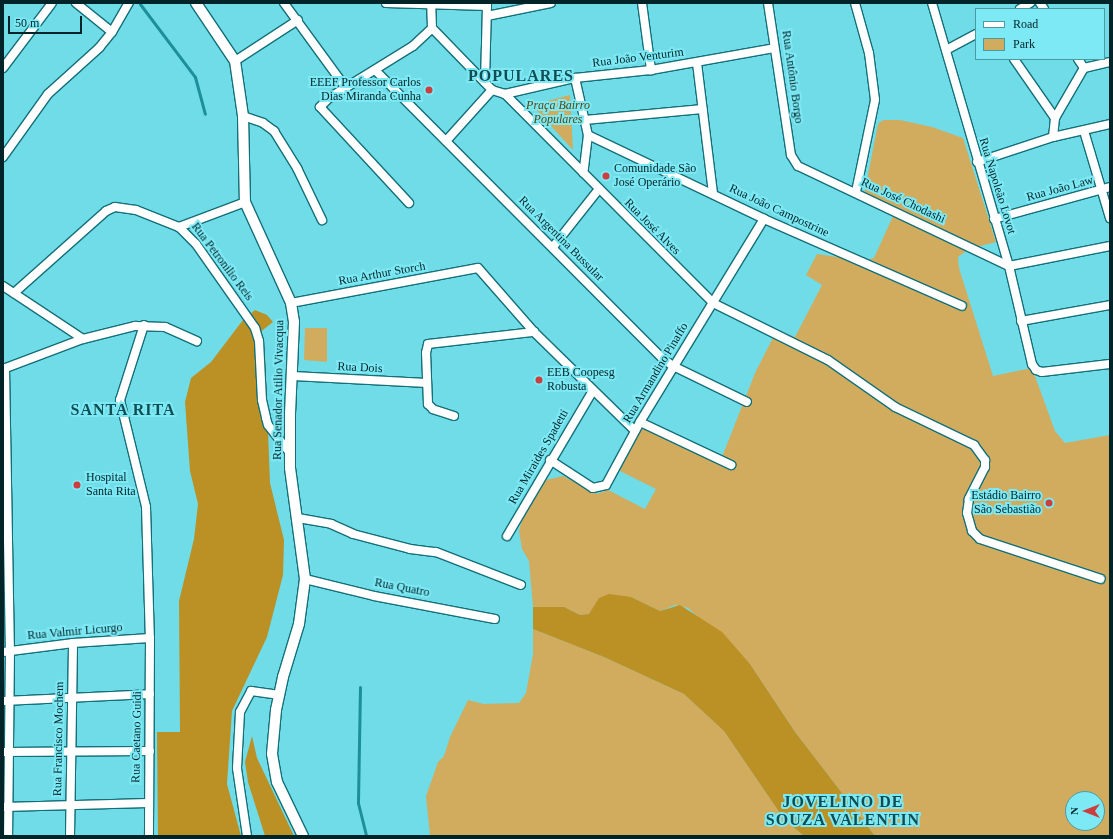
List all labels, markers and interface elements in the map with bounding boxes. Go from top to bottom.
scale bar [10,8,84,34]
legend [975,8,1105,60]
text: 50 m [15,16,39,30]
text: Road [1013,17,1038,31]
street label: Rua Antônio Borgo [778,29,806,125]
text: Park [1013,37,1035,51]
street label: Rua João Venturim [591,45,685,71]
district label: POPULARES [468,66,574,86]
place label: EEEF Professor Carlos Dias Miranda Cunha [310,76,421,104]
marker: EEEF Professor Carlos Dias Miranda Cunha [424,85,434,95]
park label: Praça Bairro Populares [526,99,590,127]
street label: Rua Napoleão Lovot [976,136,1018,236]
place label: Comunidade São José Operário [614,162,696,190]
marker: Comunidade São José Operário [601,171,611,181]
street label: Rua João Law [1025,173,1095,205]
street label: Rua José Chodashi [859,175,947,227]
street label: Rua João Campostrine [727,182,831,240]
street label: Rua Argentina Bussular [515,193,607,285]
street label: Rua José Alves [621,196,683,258]
street label: Rua Petronilio Reis [188,220,256,304]
street label: Rua Arthur Storch [337,259,427,289]
street label: Rua Senador Atilio Vivacqua [271,319,287,461]
street label: Rua Armandino Pinaffo [620,320,692,426]
street label: Rua Dois [337,360,383,376]
place label: EEB Coopesg Robusta [547,366,615,394]
marker: EEB Coopesg Robusta [534,375,544,385]
district label: SANTA RITA [70,400,176,420]
street label: Rua Miraides Spadetti [506,407,572,507]
place label: Hospital Santa Rita [86,471,136,499]
marker: Hospital Santa Rita [71,479,83,491]
place label: Estádio Bairro São Sebastião [971,489,1041,517]
marker: Estádio Bairro São Sebastião [1044,498,1054,508]
street label: Rua Quatro [373,576,431,600]
street label: Rua Valmir Licurgo [27,621,123,643]
street label: Rua Francisco Mochem [51,682,67,796]
street label: Rua Caetano Guidi [129,691,145,783]
north arrow [1065,791,1105,831]
district label: JOVELINO DE SOUZA VALENTIN [765,792,921,830]
text: N [1068,807,1080,815]

